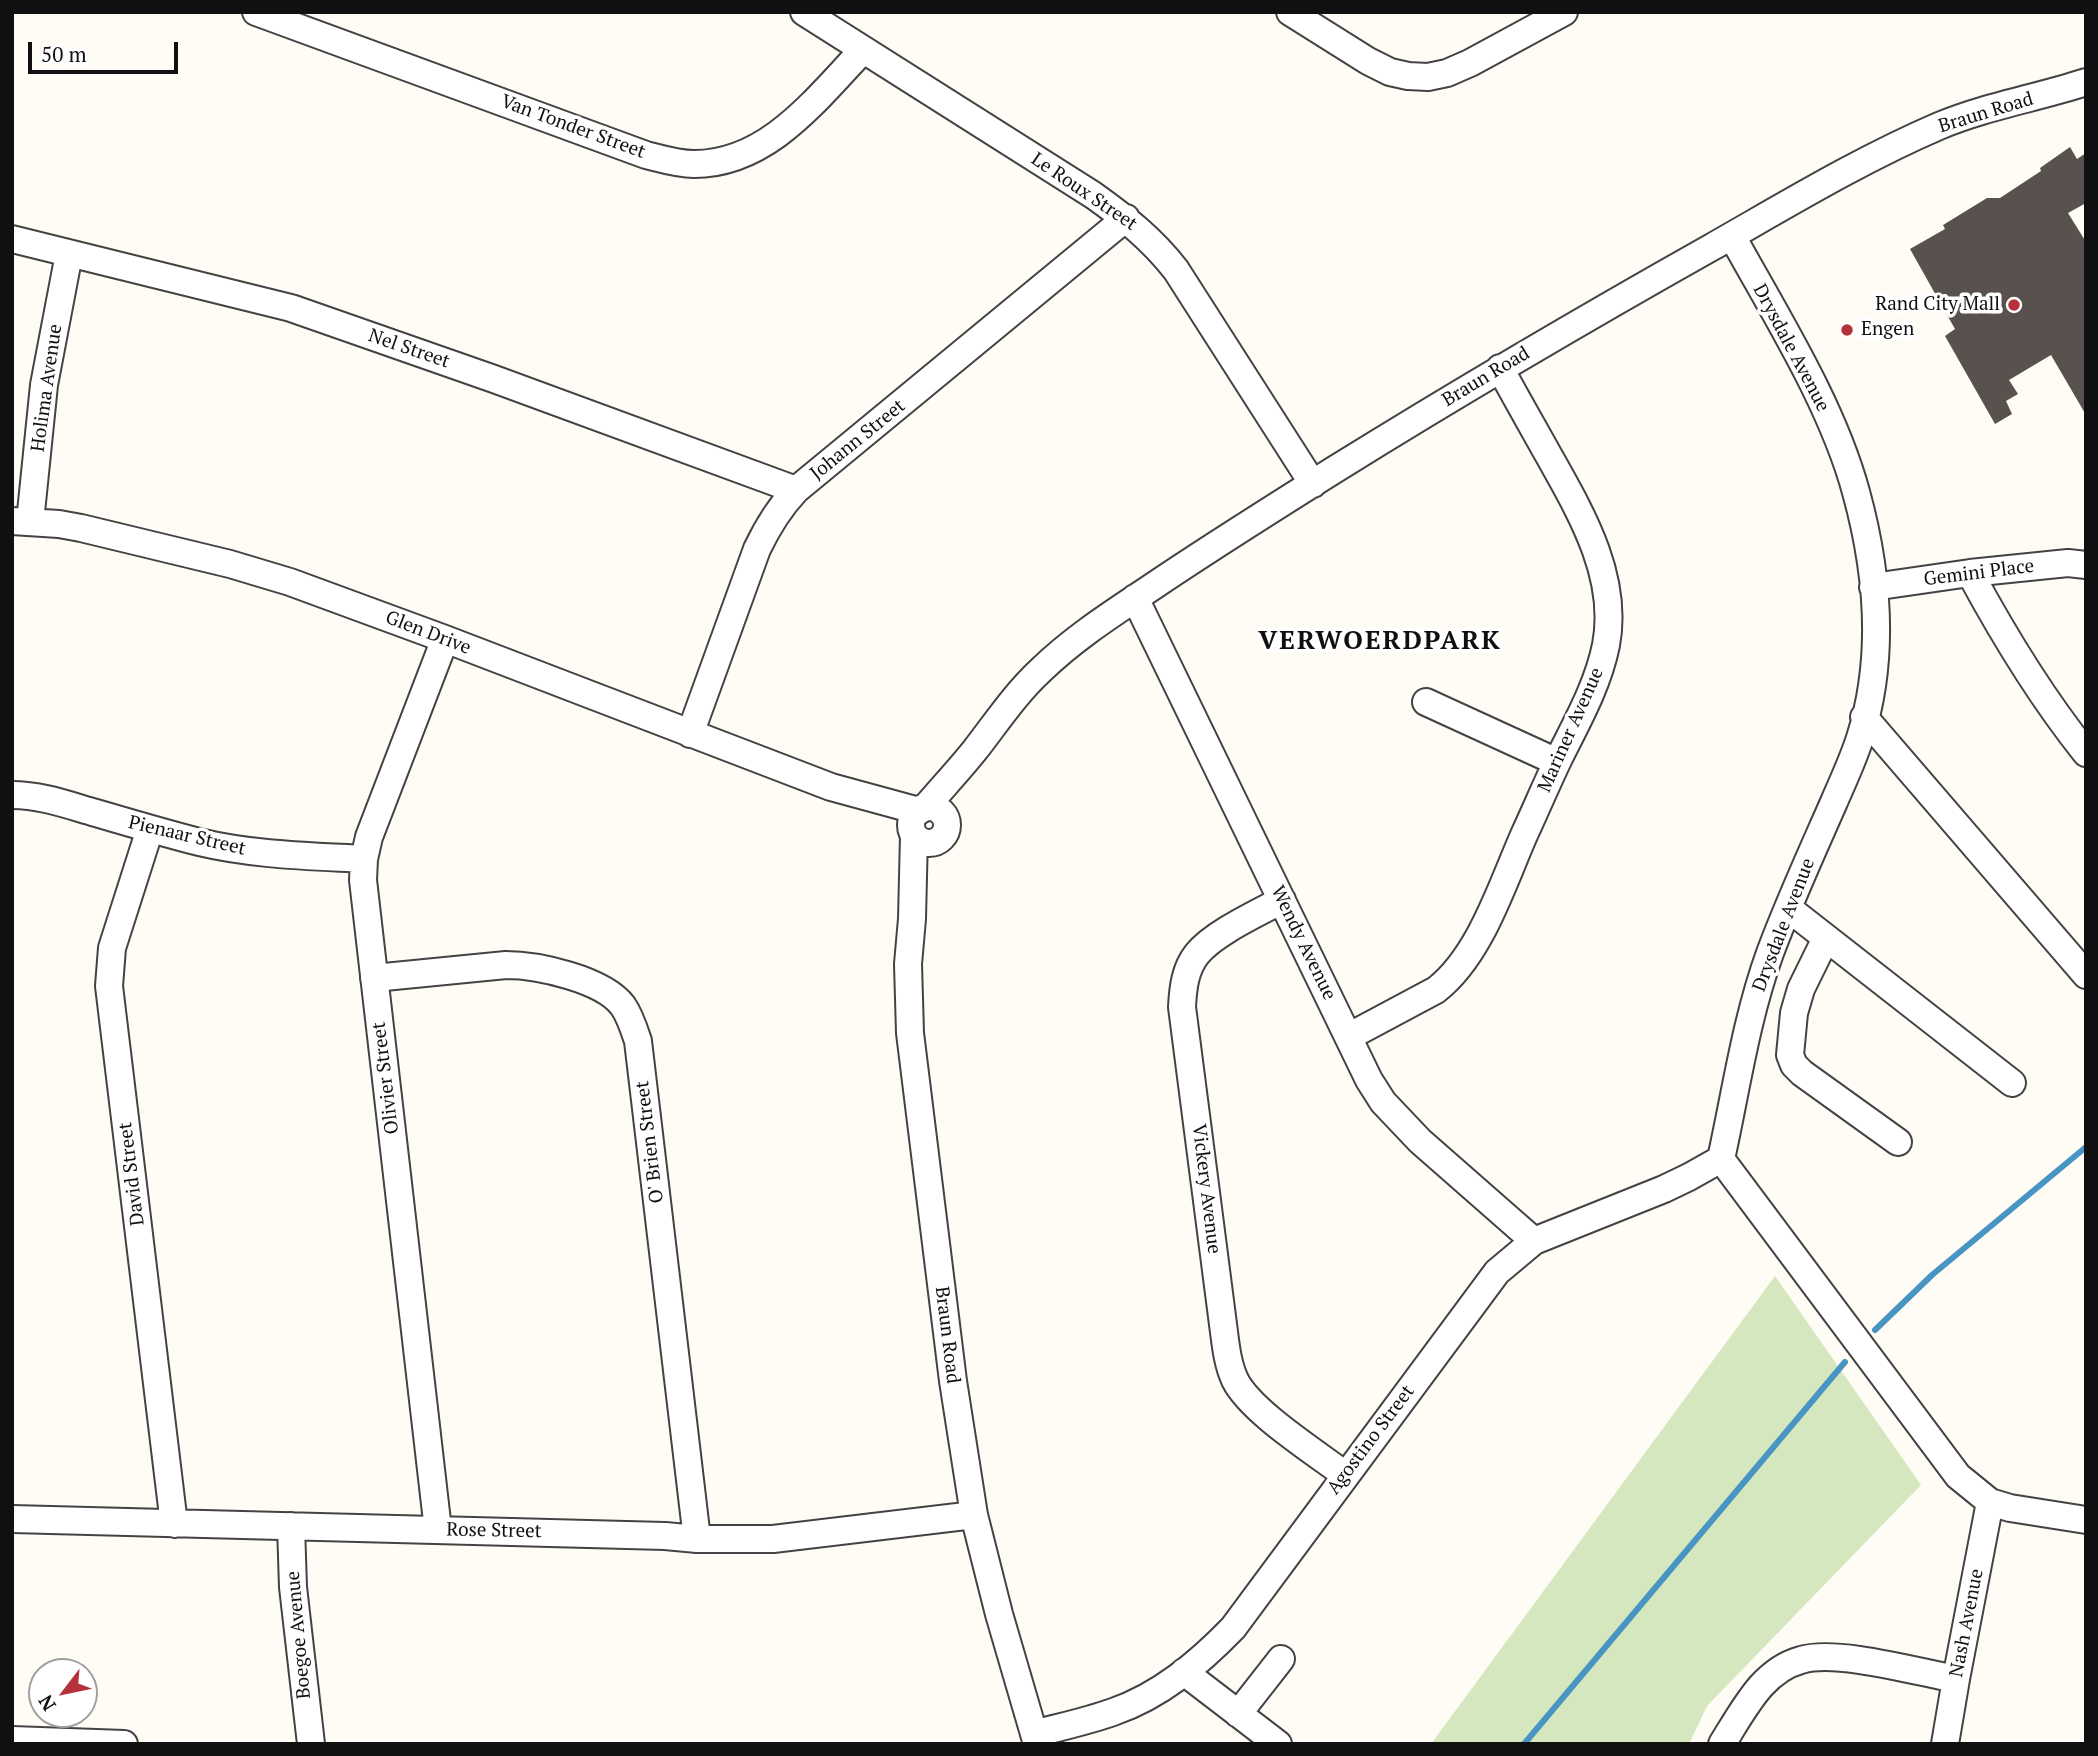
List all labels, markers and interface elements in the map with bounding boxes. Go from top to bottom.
scale bar [32,28,182,72]
text: 50 m [41,40,87,68]
street label: Braun Road [1936,88,2036,138]
street label: Van Tonder Street [498,90,648,164]
street label: Le Roux Street [1027,148,1141,236]
street label: Drysdale Avenue [1748,280,1834,416]
place label: Rand City Mall [1875,294,2000,316]
marker: Rand City Mall [2006,297,2022,313]
place label: Engen [1861,319,1914,341]
marker: Engen [1839,322,1855,338]
street label: Holima Avenue [27,323,67,453]
street label: Nel Street [365,324,453,374]
street label: Braun Road [1438,342,1534,412]
street label: Johann Street [806,395,910,485]
street label: Gemini Place [1922,555,2036,591]
street label: Glen Drive [382,606,474,660]
district label: VERWOERDPARK [1260,626,1500,658]
street label: Mariner Avenue [1533,664,1609,796]
street label: Pienaar Street [126,811,248,861]
street label: Drysdale Avenue [1748,855,1820,995]
street label: Wendy Avenue [1266,882,1340,1004]
street label: Olivier Street [368,1021,404,1135]
street label: O' Brien Street [631,1079,669,1205]
street label: David Street [114,1121,150,1227]
street label: Vickery Avenue [1187,1123,1225,1255]
street label: Braun Road [930,1285,964,1385]
street label: Agostino Street [1323,1381,1419,1499]
street label: Rose Street [446,1519,542,1543]
street label: Nash Avenue [1945,1567,1989,1679]
street label: Boegoe Avenue [282,1570,316,1700]
north arrow [28,1658,98,1728]
text: N [32,1691,61,1716]

